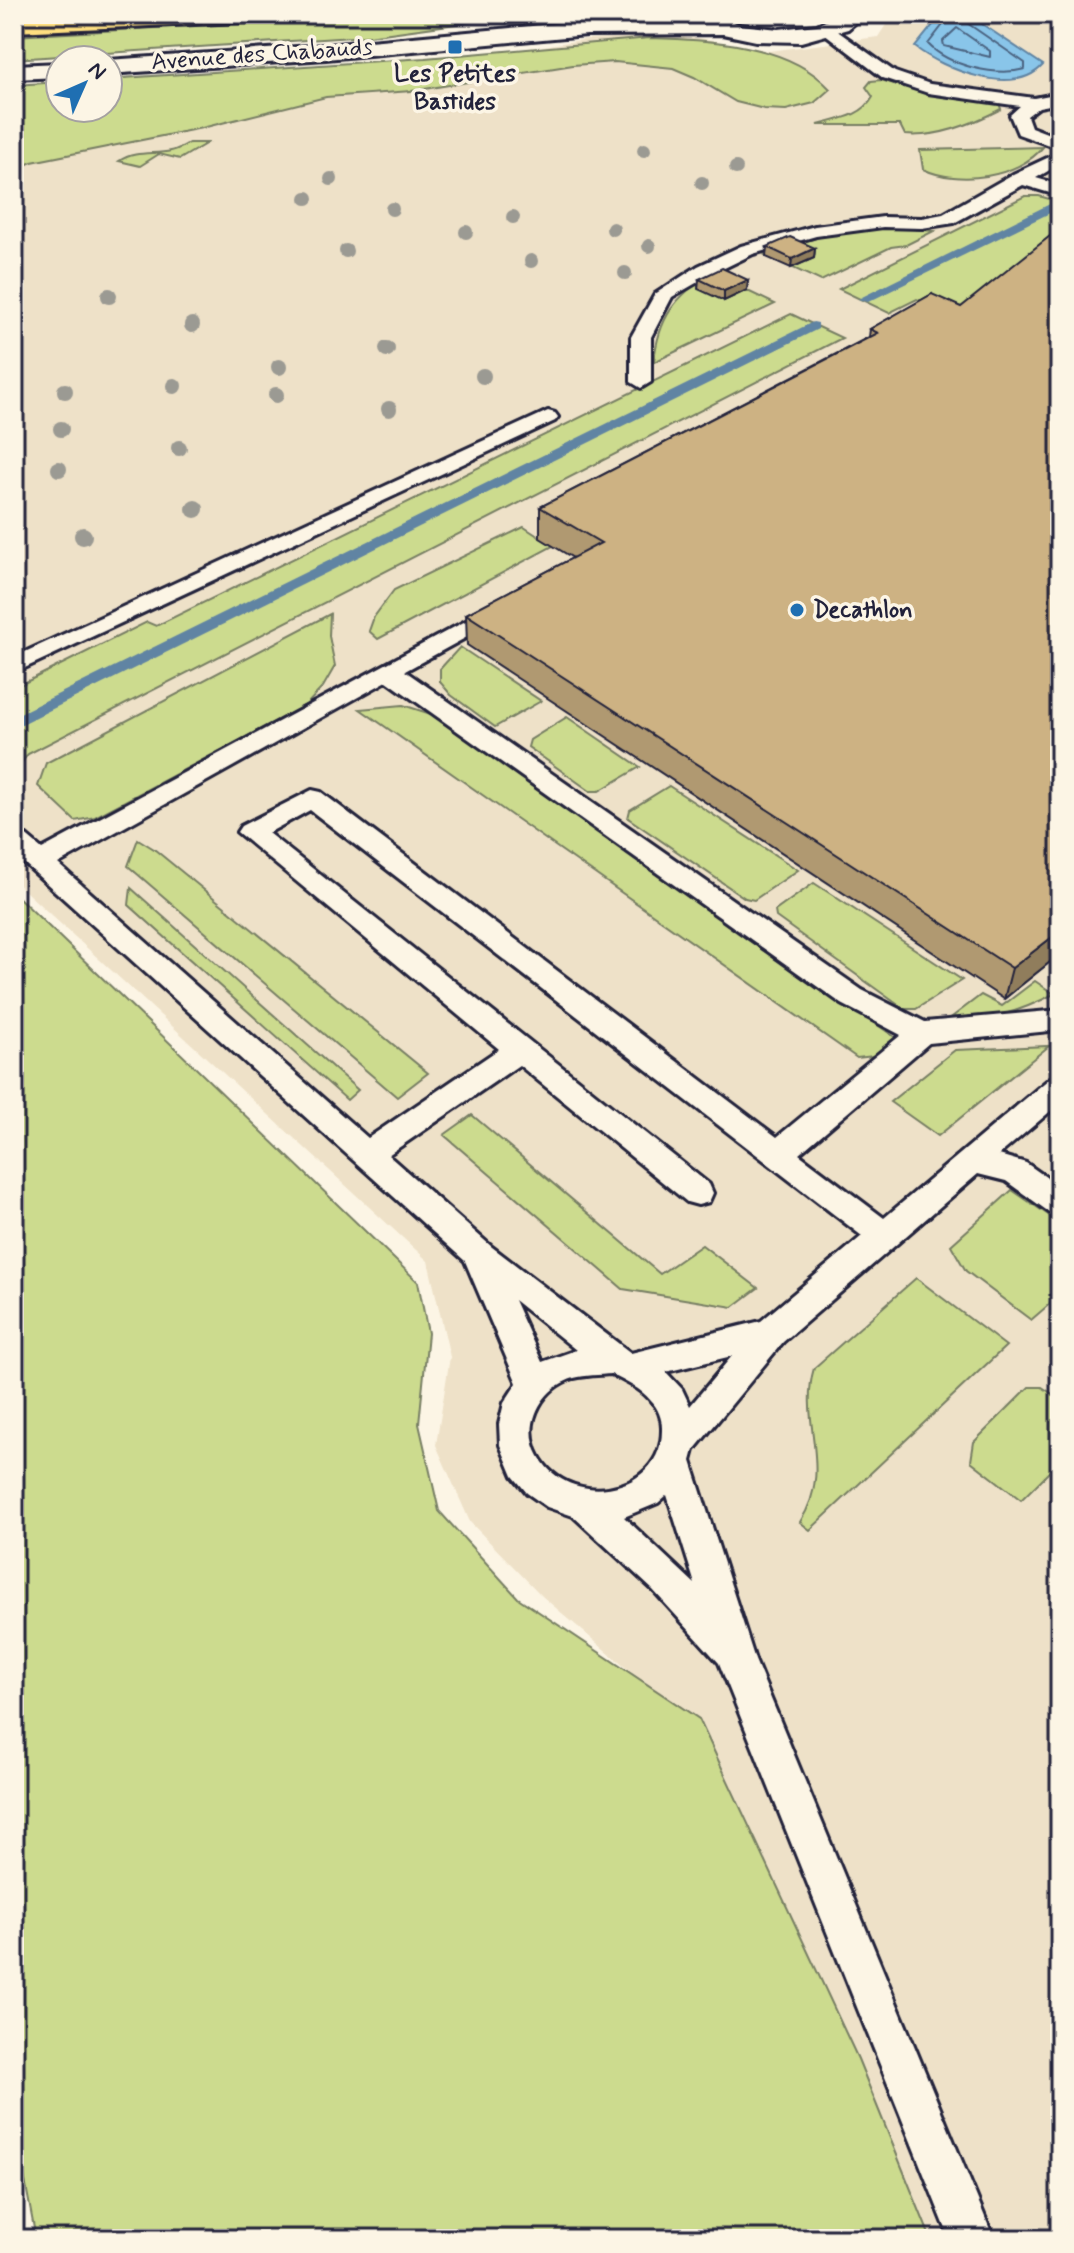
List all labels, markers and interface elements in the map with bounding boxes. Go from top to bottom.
street label: Avenue des Chabauds [150,32,374,78]
marker: Les Petites Bastides [446,38,464,56]
north arrow [44,44,124,124]
text: N [82,56,112,86]
place label: Les Petites Bastides [394,59,516,118]
place label: Decathlon [813,595,913,626]
marker: Decathlon [788,601,806,619]

